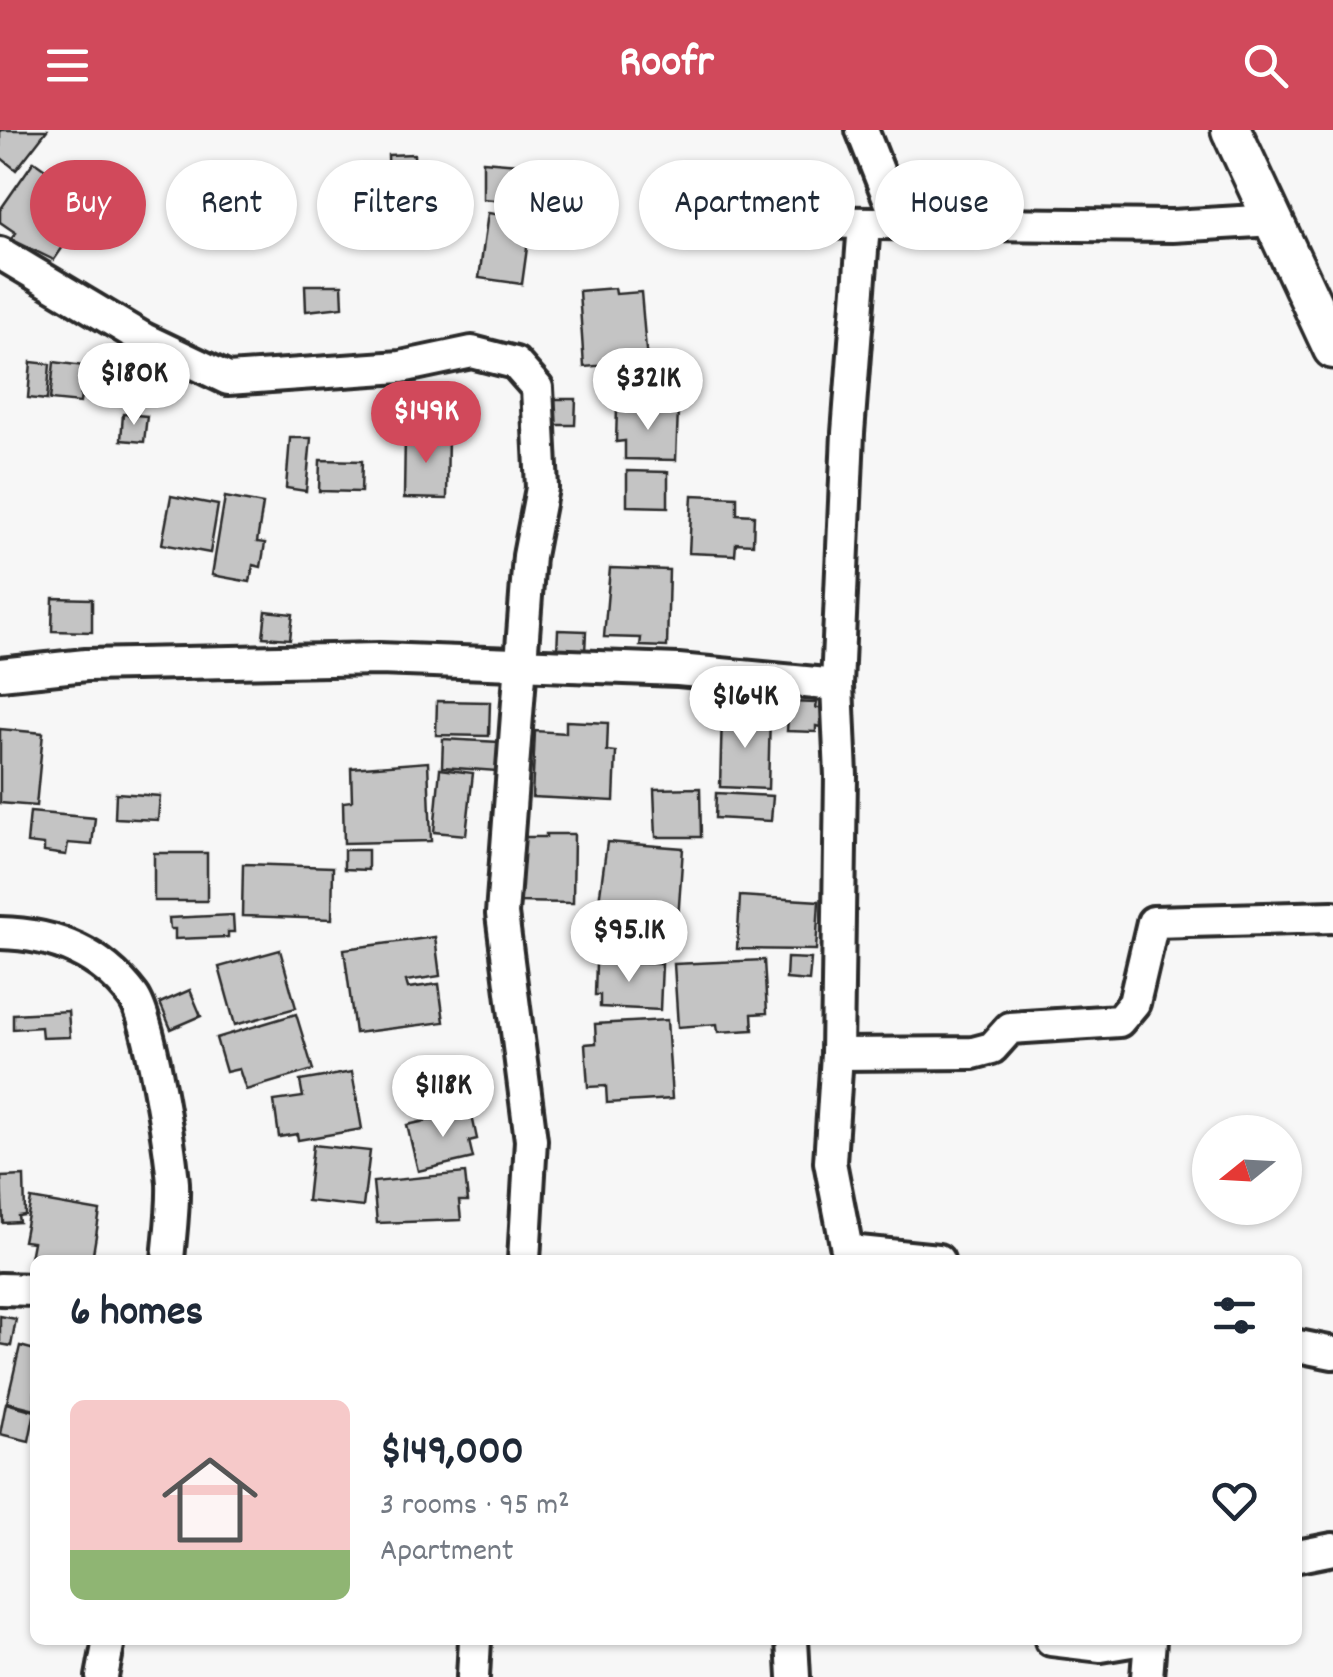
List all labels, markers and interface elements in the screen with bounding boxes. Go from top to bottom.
text: Roofr [619,33,714,97]
icon: menu [40,38,95,93]
icon: search [1238,38,1293,93]
chip: Buy [30,160,146,250]
chip: Rent [166,160,297,250]
chip: Filters [317,160,474,250]
chip: New [494,160,619,250]
chip: Apartment [639,160,855,250]
chip: House [875,160,1024,250]
pin: $180K [64,343,204,428]
pin: $321K [578,348,718,433]
text: $180K [100,352,168,398]
text: $321K [615,357,681,403]
pin: $149K [356,381,496,466]
text: $149K [393,390,459,436]
pin: $164K [675,666,815,751]
text: $164K [712,675,778,721]
pin: $95.1K [548,900,710,985]
text: $95.1K [593,909,665,955]
pin: $118K [373,1055,513,1140]
text: $118K [414,1064,472,1110]
north arrow [1192,1115,1302,1225]
map controls [1192,1115,1302,1225]
text: 6 homes [70,1285,203,1345]
icon: filters [1207,1288,1262,1343]
text: $149,000 [380,1424,524,1484]
icon: home [150,1440,270,1560]
icon: heart [1207,1473,1262,1528]
text: 3 rooms · 95 m² [380,1484,570,1530]
text: Apartment [380,1530,514,1576]

